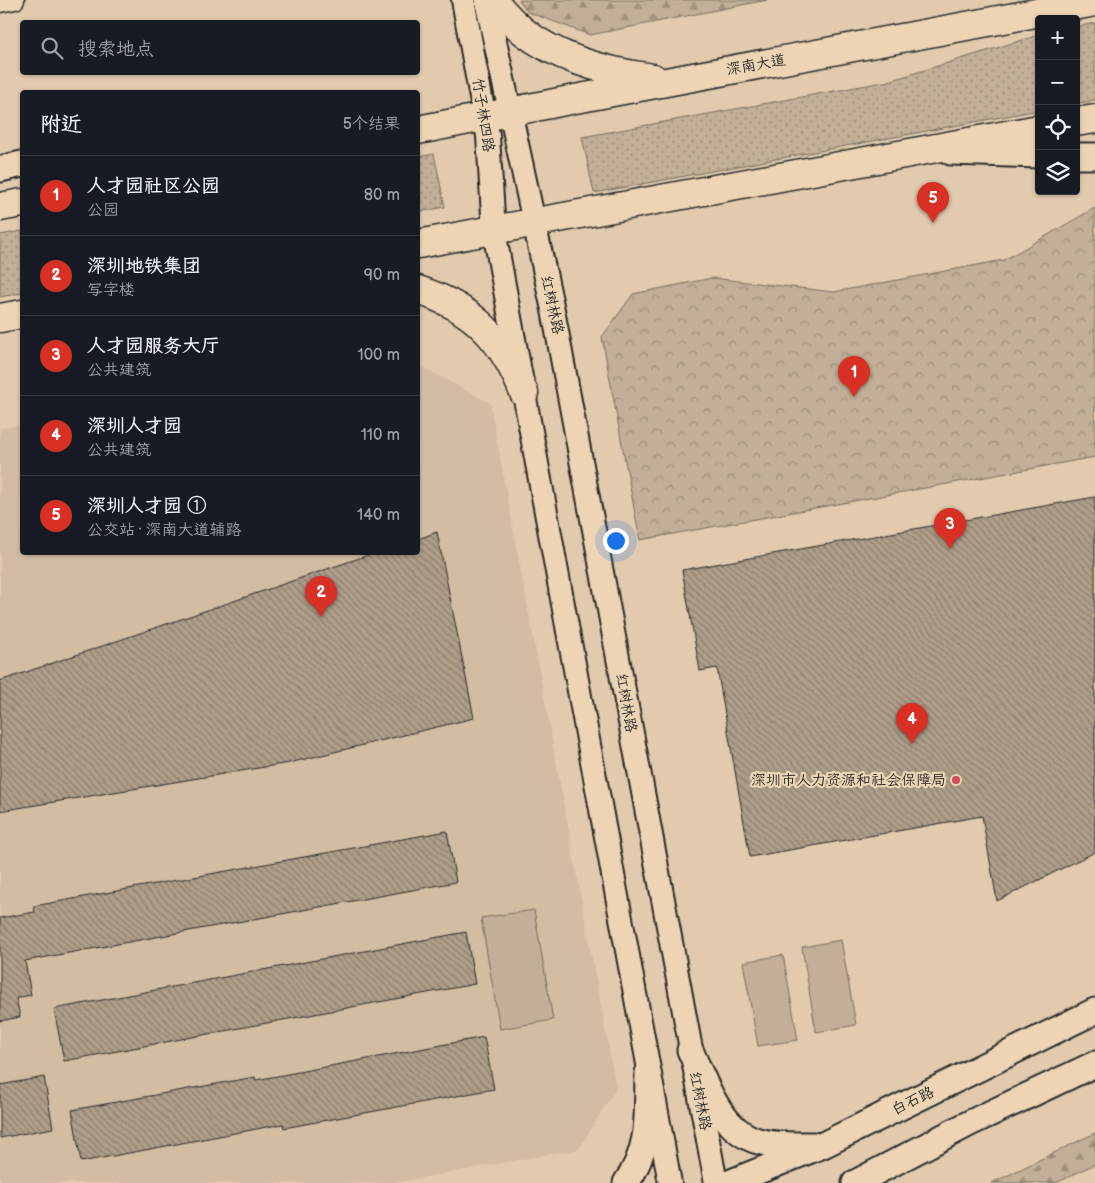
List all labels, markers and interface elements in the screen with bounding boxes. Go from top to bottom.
map controls [1035,15,1080,195]
button: + [1035,15,1080,60]
search box [20,20,420,75]
icon: search [38,34,66,62]
text: 搜索地点 [78,38,154,61]
street label: 深南大道 [725,50,787,80]
button: − [1035,60,1080,105]
street label: 竹子林四路 [468,76,498,154]
button: locate [1035,105,1080,150]
text: 附近 [40,112,82,137]
text: 5个结果 [343,115,400,134]
button: layers [1035,150,1080,195]
text: 人才园社区公园 [87,175,220,198]
pin: 5 [917,182,949,223]
text: 1 [53,186,59,205]
text: 80 m [364,186,400,205]
text: 公园 [87,201,119,220]
text: 深圳地铁集团 [87,255,201,278]
text: 2 [51,266,61,285]
text: 90 m [364,266,400,285]
street label: 红树林路 [536,274,568,336]
text: 写字楼 [87,281,135,300]
text: 人才园服务大厅 [87,335,220,358]
text: 3 [51,346,61,365]
text: 100 m [357,346,400,365]
pin: 1 [838,356,870,397]
text: 公共建筑 [87,361,151,380]
text: 深圳人才园 [87,415,182,438]
text: 4 [51,426,61,445]
text: 110 m [361,426,400,445]
text: 公共建筑 [87,441,151,460]
text: 深圳人才园 ① [87,495,206,518]
text: 5 [51,506,61,525]
text: 140 m [357,506,400,525]
pin: 3 [934,508,966,549]
text: 公交站 · 深南大道辅路 [87,521,241,540]
your location [603,528,629,554]
pin: 2 [305,576,337,617]
street label: 红树林路 [611,672,641,734]
pin: 4 [896,703,928,744]
place label: 深圳市人力资源和社会保障局 [751,771,946,790]
marker: 深圳市人力资源和社会保障局 [950,774,962,786]
street label: 红树林路 [685,1070,715,1132]
street label: 白石路 [889,1083,937,1119]

